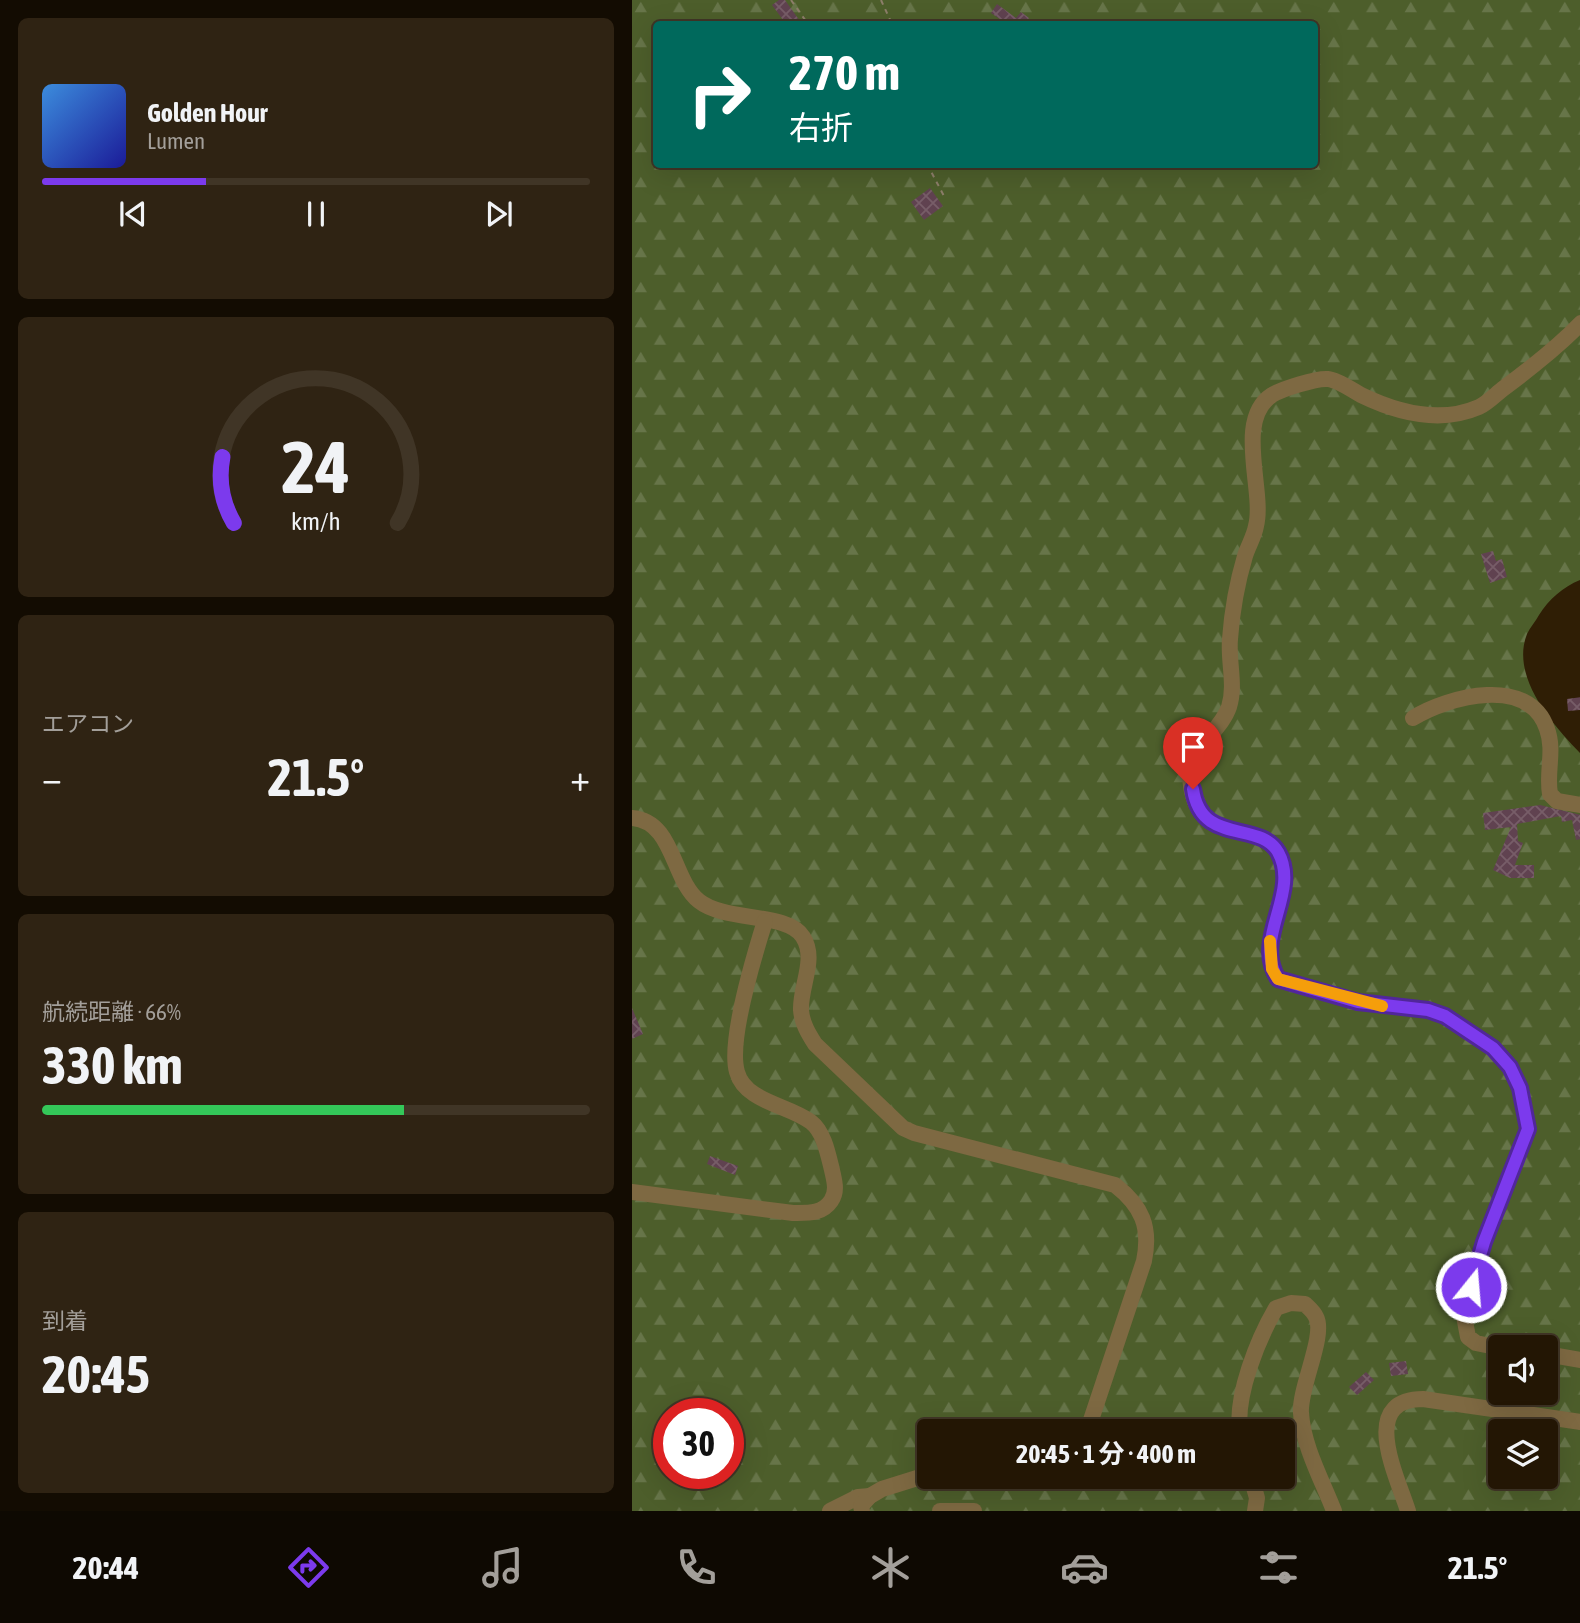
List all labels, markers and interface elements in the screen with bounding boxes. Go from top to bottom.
text: 270 m [789,44,900,100]
icon: right [674,49,765,140]
text: Golden Hour [147,98,267,128]
text: 右折 [789,109,853,146]
text: Lumen [147,128,205,154]
icon: previous [114,195,152,233]
icon: pause [297,195,335,233]
icon: next [480,195,518,233]
text: 24 [282,425,350,508]
text: km/h [291,507,341,535]
text: エアコン [42,711,134,737]
pin [1163,717,1223,789]
icon: arrive [1174,728,1212,766]
text: 21.5° [268,747,364,807]
text: − [42,756,62,799]
text: + [570,756,590,799]
text: 航続距離 · 66% [42,999,181,1025]
text: 330 km [42,1035,183,1095]
position arrow [1434,1250,1508,1324]
text: 到着 [42,1308,88,1334]
map controls [1488,1335,1558,1489]
button: sound [1488,1335,1558,1405]
text: 20:45 [42,1344,150,1404]
speed limit sign: 30 [653,1398,744,1489]
button: layers [1488,1419,1558,1489]
text: 20:45 · 1 分 · 400 m [1016,1439,1196,1469]
icon: directions [284,1543,333,1592]
icon: music [478,1543,527,1592]
icon: phone [672,1543,721,1592]
icon: climate [866,1543,915,1592]
icon: car [1060,1543,1109,1592]
icon: filters [1254,1543,1303,1592]
text: 20:44 [72,1549,139,1586]
text: 21.5° [1448,1549,1507,1586]

